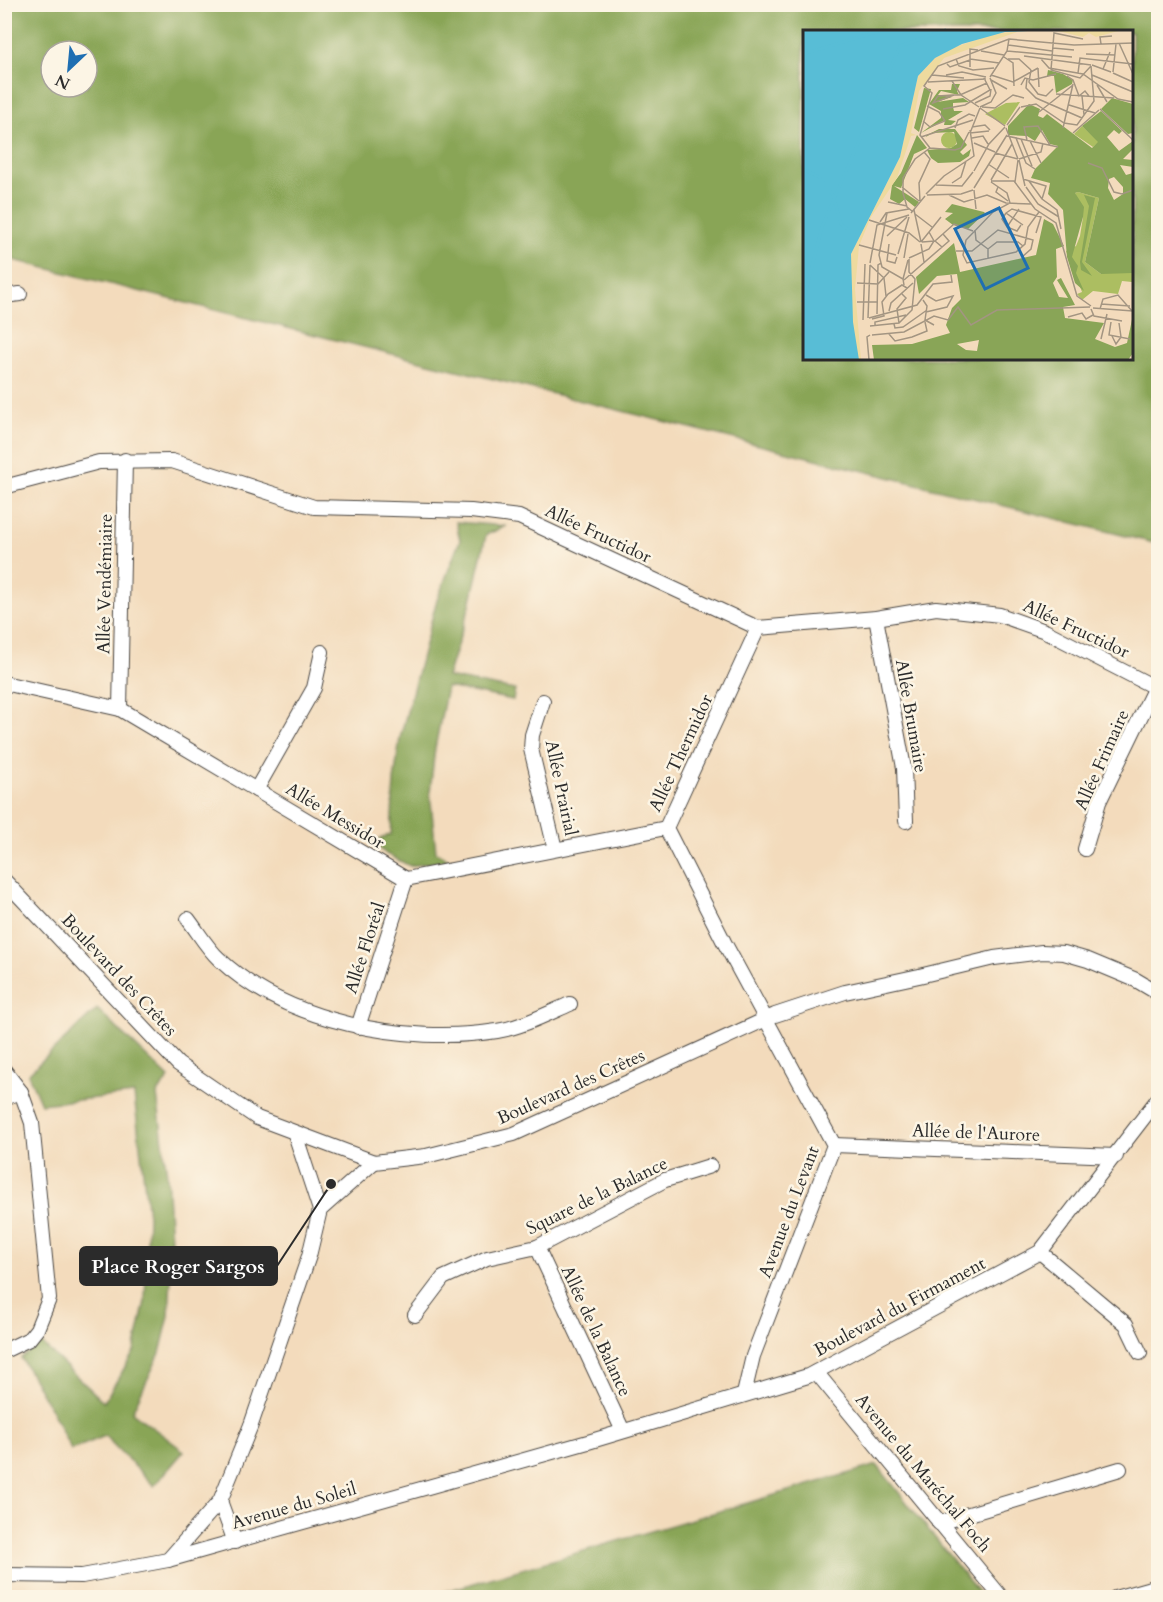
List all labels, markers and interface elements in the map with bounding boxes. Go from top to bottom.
inset map [803,30,1133,360]
north arrow [39,39,99,99]
text: N [52,69,74,95]
street label: Allée Fructidor [541,498,656,570]
street label: Allée Vendémiaire [91,514,119,654]
street label: Allée Fructidor [1019,593,1134,665]
street label: Allée Brumaire [889,657,933,775]
street label: Allée Thermidor [643,690,719,816]
street label: Allée Frimaire [1069,706,1135,814]
street label: Allée Prairial [539,738,583,839]
street label: Allée Messidor [281,777,389,856]
street label: Allée Floréal [338,899,392,997]
street label: Boulevard des Crêtes [55,908,183,1042]
street label: Boulevard des Crêtes [493,1043,649,1131]
street label: Allée de l'Aurore [912,1118,1040,1148]
street label: Avenue du Levant [752,1142,826,1282]
street label: Square de la Balance [522,1151,672,1241]
callout: Place Roger Sargos [80,1247,277,1285]
street label: Boulevard du Firmament [810,1251,990,1363]
text: Place Roger Sargos [91,1253,265,1280]
street label: Allée de la Balance [555,1261,637,1401]
street label: Avenue du Maréchal Foch [849,1388,997,1558]
street label: Avenue du Soleil [229,1476,360,1536]

